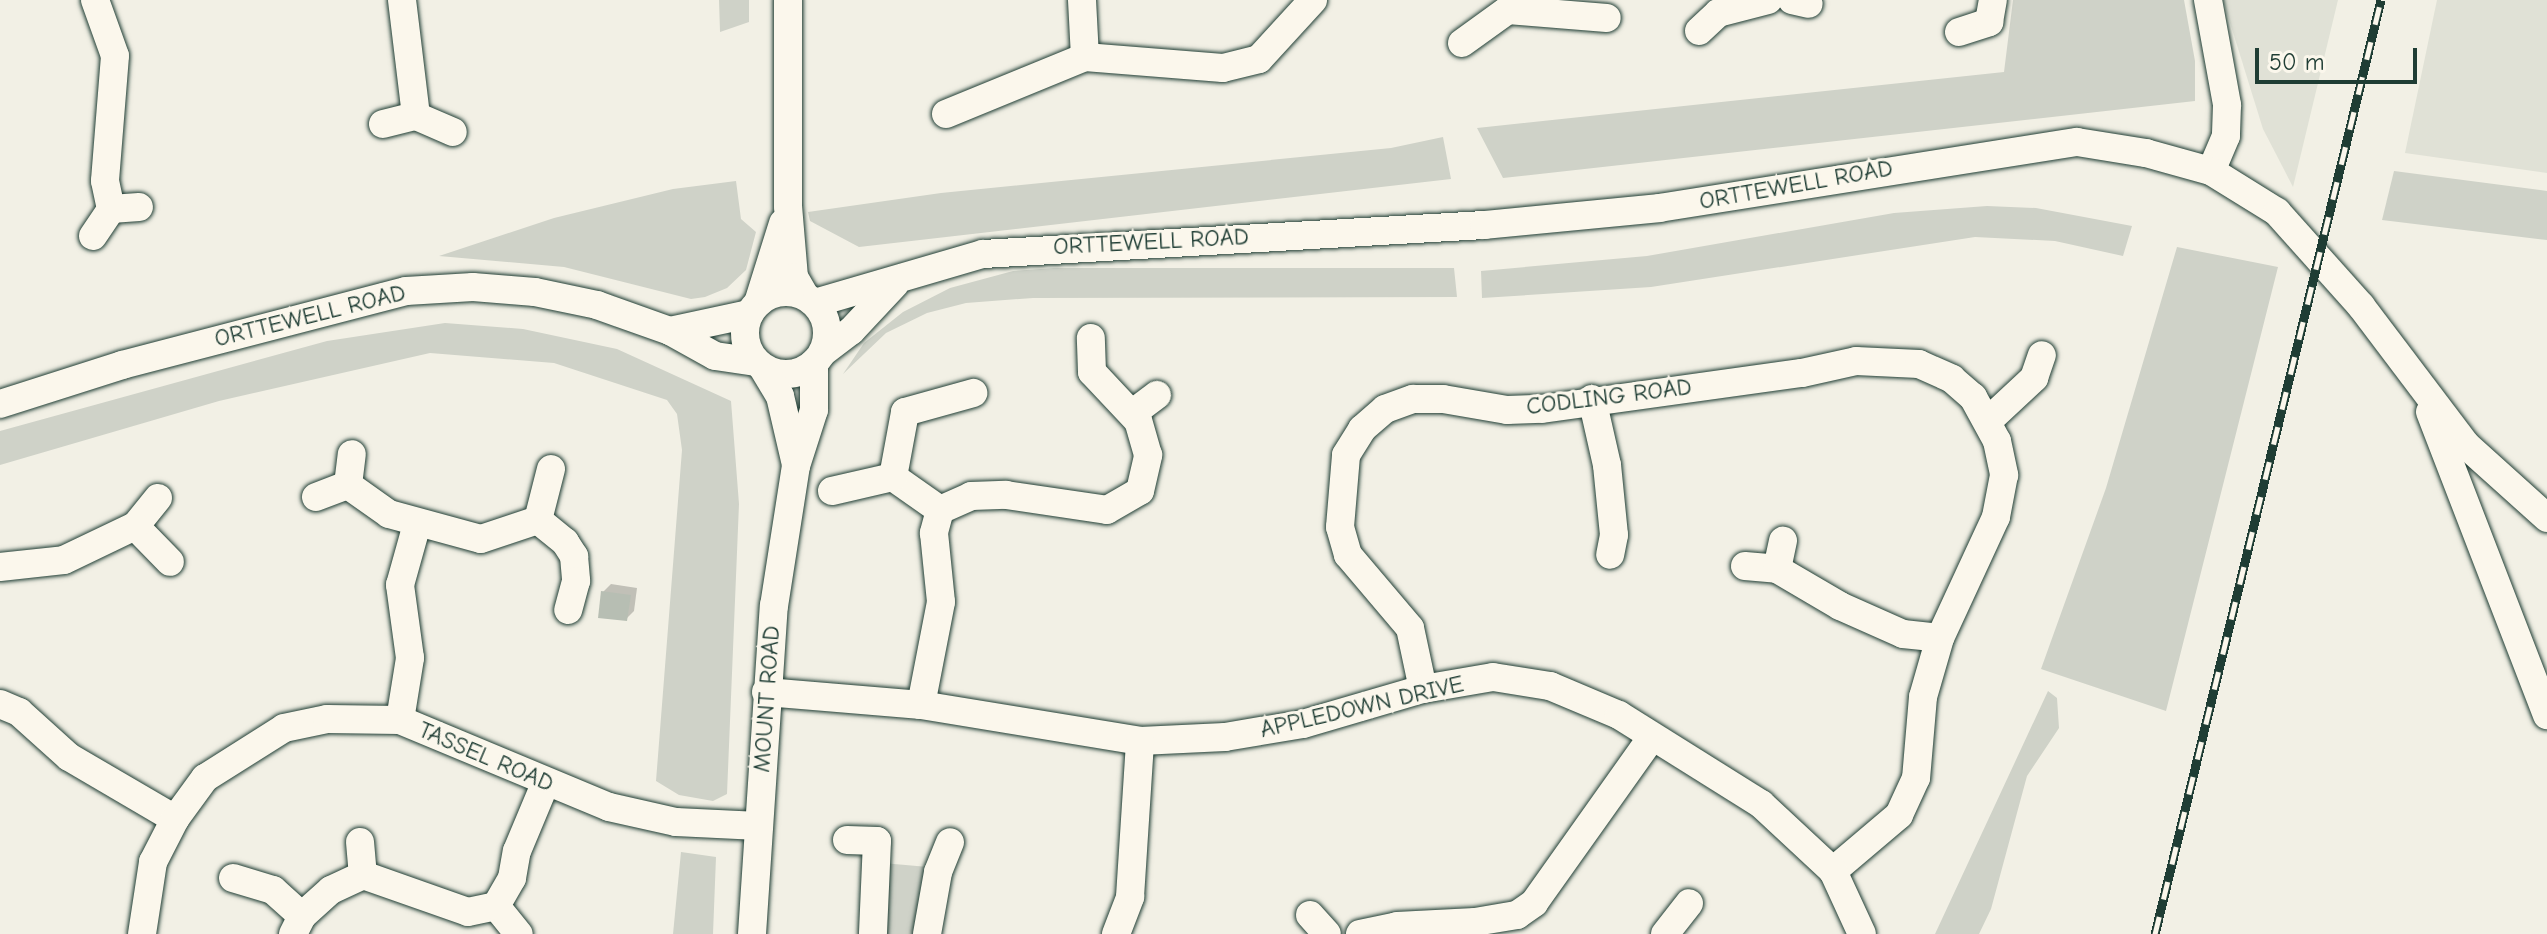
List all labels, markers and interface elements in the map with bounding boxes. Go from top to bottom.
scale bar [2259,32,2421,82]
text: 50 m [2269,48,2325,76]
street label: ORTTEWELL ROAD [1697,154,1895,216]
street label: ORTTEWELL ROAD [1052,222,1250,262]
street label: ORTTEWELL ROAD [212,278,408,354]
street label: CODLING ROAD [1525,373,1693,421]
street label: MOUNT ROAD [748,625,786,773]
street label: APPLEDOWN DRIVE [1257,670,1467,744]
street label: TASSEL ROAD [414,716,558,798]

